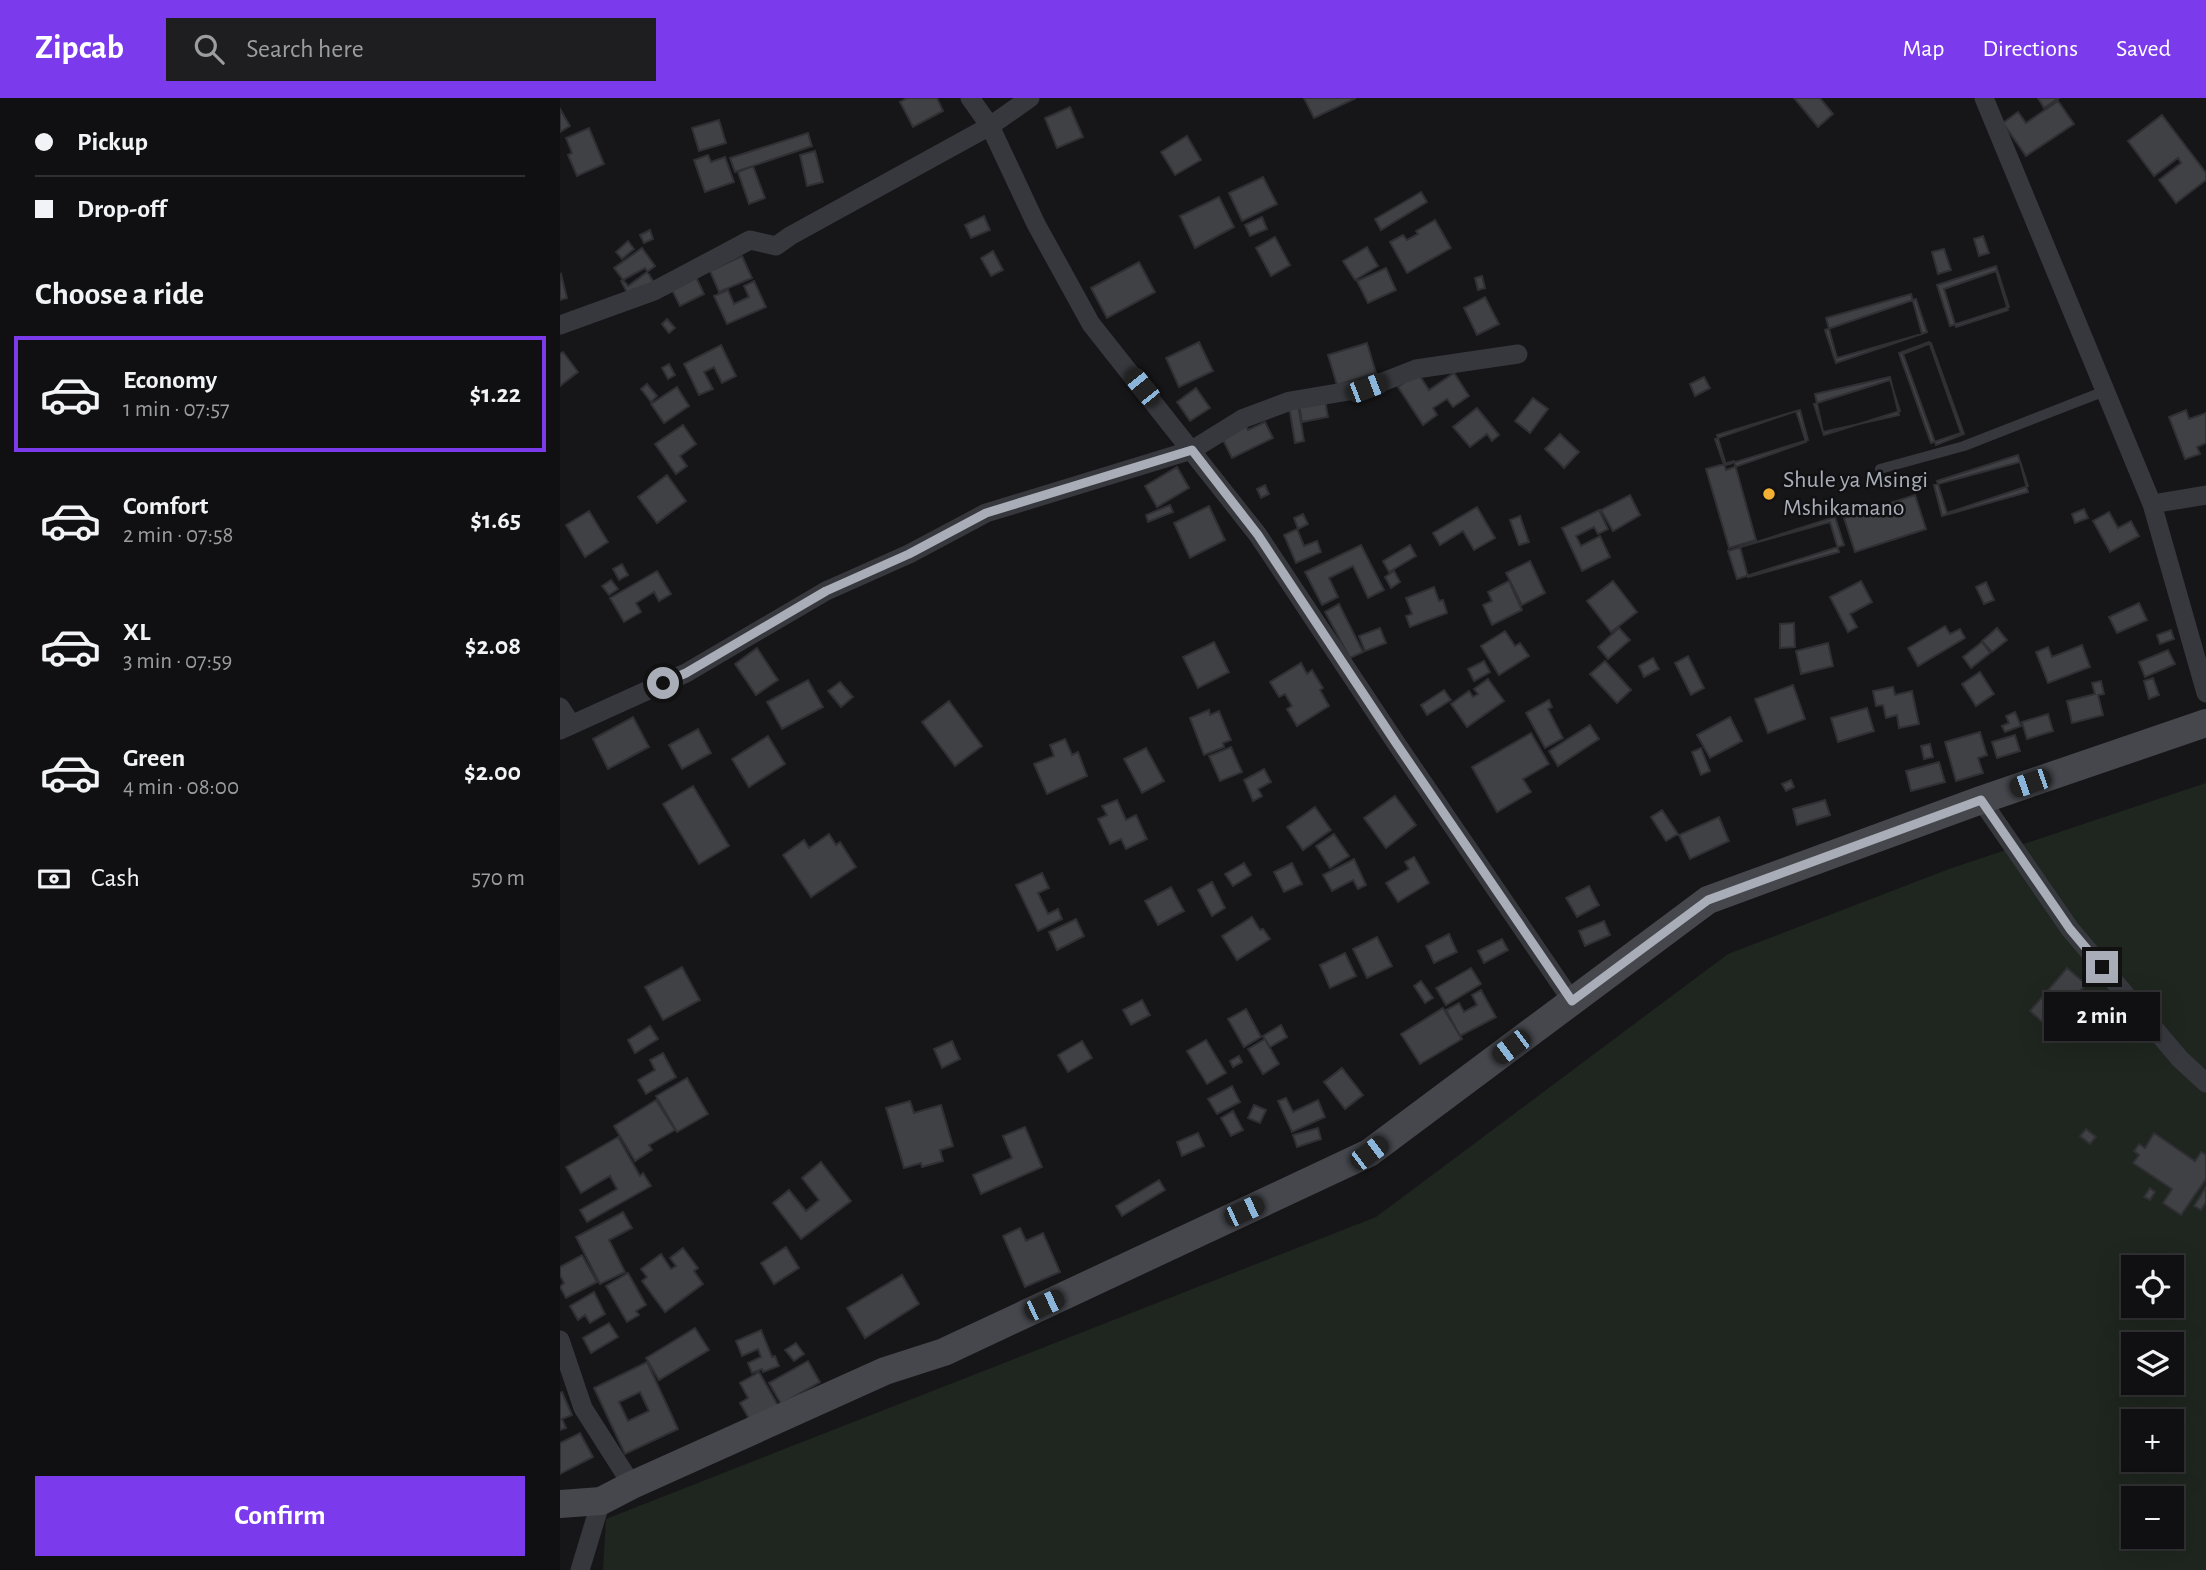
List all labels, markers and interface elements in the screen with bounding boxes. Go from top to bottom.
search box [166,18,656,81]
icon: search [190,30,228,68]
text: Zipcab [35,32,124,65]
text: Search here [246,36,364,62]
text: Map [1902,37,1944,61]
text: Directions [1982,37,2078,61]
text: Saved [2116,37,2171,61]
text: Pickup [77,129,148,155]
text: Drop-off [77,196,166,222]
text: Choose a ride [35,278,204,310]
icon: car [39,363,102,426]
car [1121,364,1164,410]
text: Economy [123,367,217,393]
car [1344,371,1391,405]
text: $1.22 [469,381,521,407]
text: 1 min · 07:57 [123,398,230,421]
place label: Shule ya Msingi Mshikamano [1783,468,1928,520]
marker: Shule ya Msingi Mshikamano [1761,486,1777,502]
icon: car [39,489,102,552]
text: Comfort [123,493,208,519]
text: $1.65 [470,507,521,533]
text: 2 min · 07:58 [123,524,233,547]
icon: car [39,615,102,678]
text: XL [123,619,150,645]
text: $2.08 [465,633,521,659]
text: 3 min · 07:59 [123,650,232,673]
route start [647,667,679,699]
icon: car [39,741,102,804]
text: Green [123,745,185,771]
text: $2.00 [464,759,521,785]
car [2007,766,2054,800]
text: 4 min · 08:00 [123,776,239,799]
icon: cash [35,860,73,898]
text: Cash [91,865,140,891]
text: 570 m [471,867,525,890]
route end [2086,951,2118,983]
callout: 2 min [2044,992,2160,1040]
text: 2 min [2076,1005,2128,1028]
car [1488,1026,1535,1068]
car [1346,1132,1393,1174]
car [1221,1193,1268,1229]
map controls [2121,1255,2184,1549]
button: locate [2121,1255,2184,1318]
car [1021,1287,1068,1323]
button: layers [2121,1332,2184,1395]
button: + [2121,1409,2184,1472]
button: Confirm [35,1476,525,1556]
button: − [2121,1486,2184,1549]

